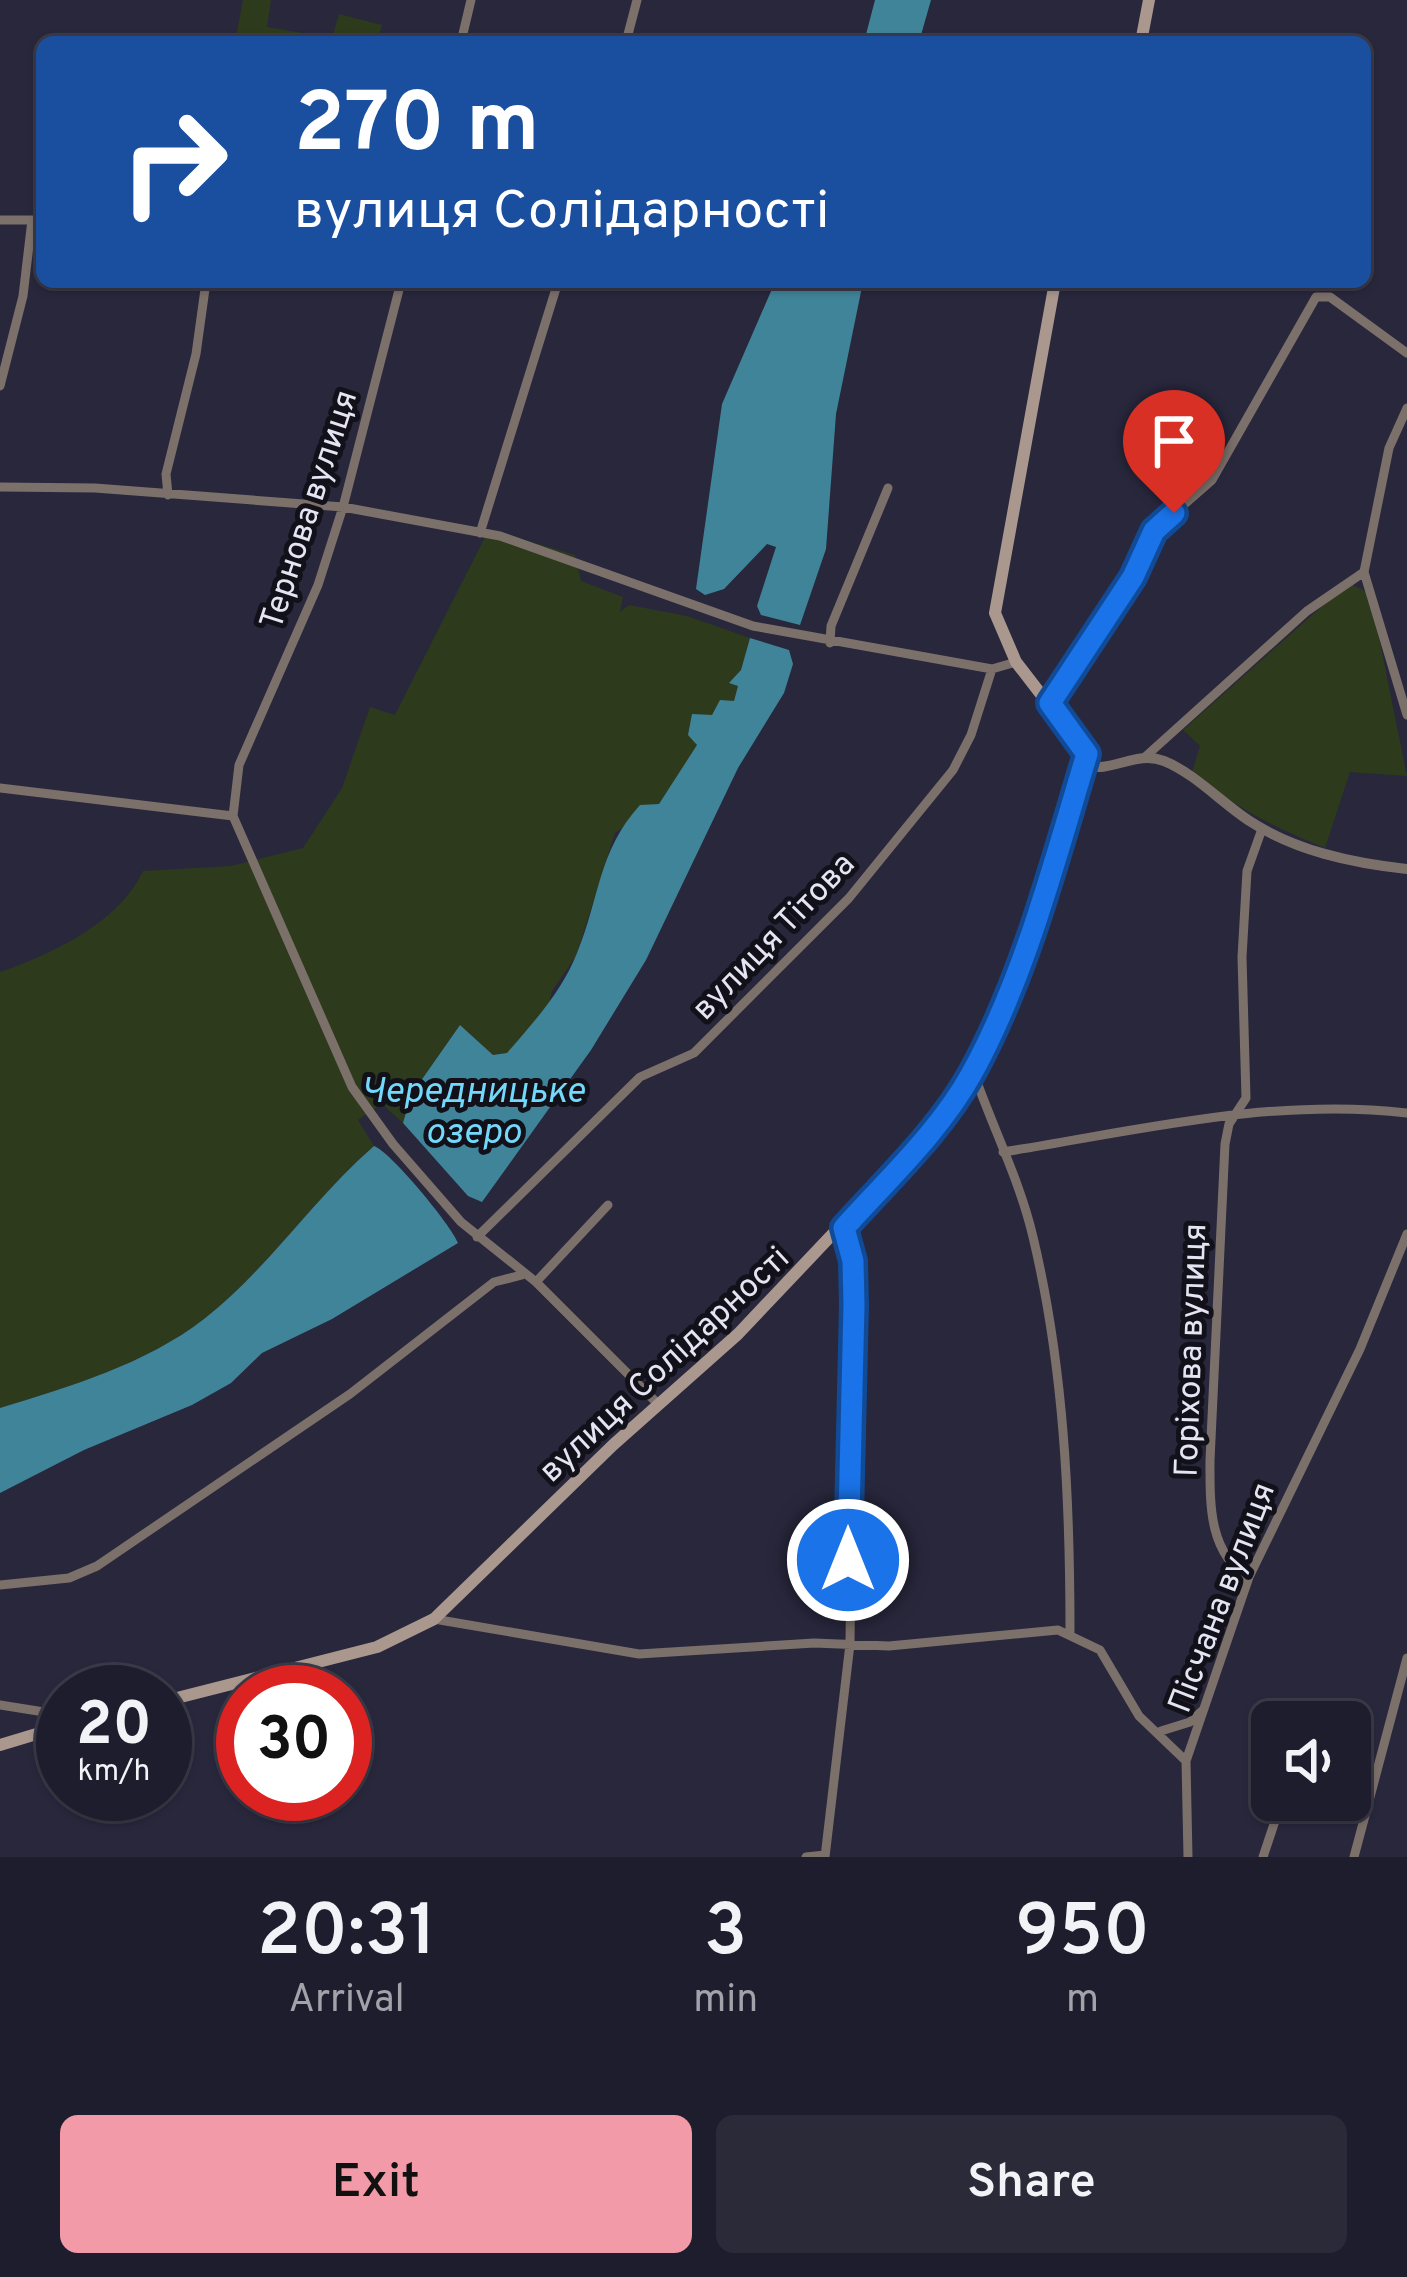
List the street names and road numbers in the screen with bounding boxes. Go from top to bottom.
street label: Тернова вулиця [252,385,369,635]
street label: вулиця Тітова [684,845,865,1031]
street label: Горіхова вулиця [1168,1222,1218,1478]
street label: вулиця Солідарності [532,1239,800,1493]
street label: Пісчана вулиця [1161,1477,1287,1719]

